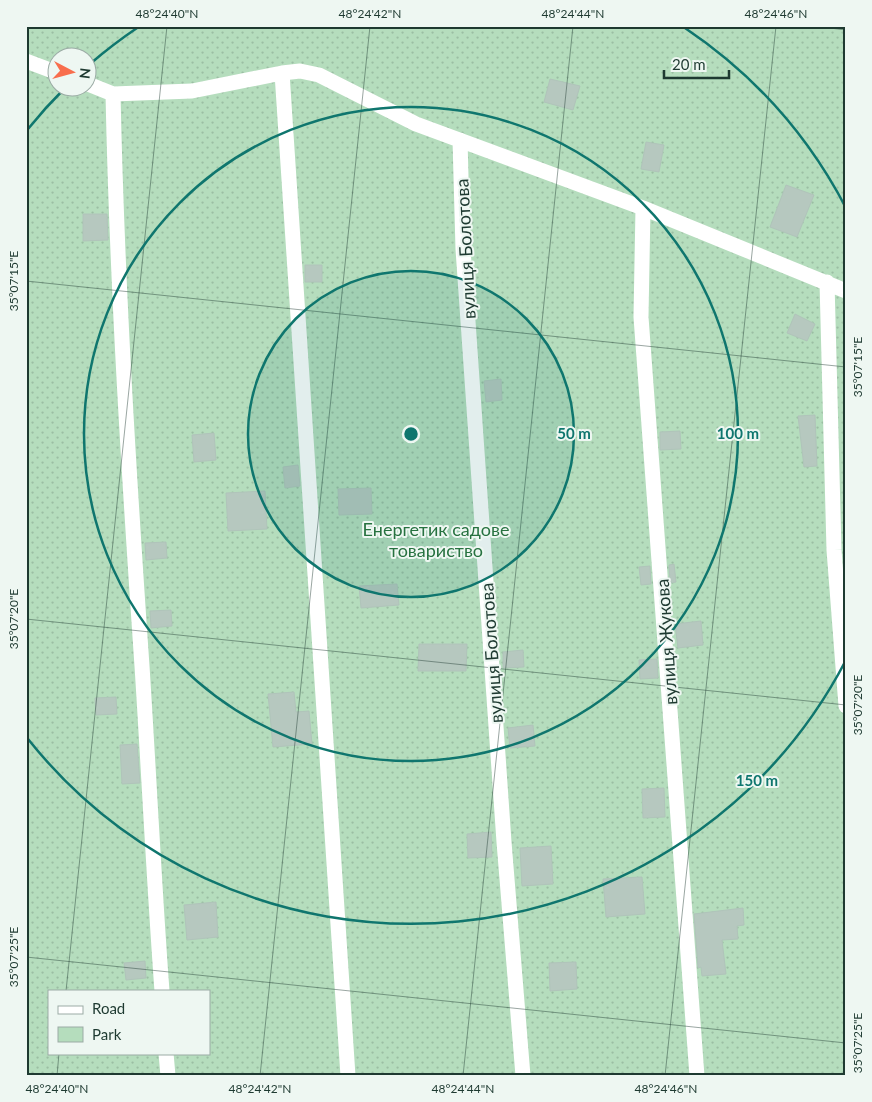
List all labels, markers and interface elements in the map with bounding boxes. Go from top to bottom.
text: 48°24'40"N [136,6,198,21]
text: 48°24'42"N [339,6,401,21]
text: 48°24'44"N [542,6,604,21]
text: 48°24'46"N [745,6,807,21]
north arrow [48,48,98,98]
scale bar [664,48,730,80]
text: 20 m [672,55,706,73]
text: N [76,67,94,80]
street label: вулиця Болотова [450,178,480,320]
text: 35°07'15"E [6,251,21,311]
text: 35°07'15"E [850,337,865,397]
text: 50 m [557,424,591,442]
text: 100 m [717,424,759,442]
centre of rings [402,425,420,443]
park label: Енергетик садове товариство [363,518,509,561]
street label: вулиця Жукова [651,578,681,706]
street label: вулиця Болотова [475,582,507,724]
text: 35°07'20"E [6,589,21,649]
text: 35°07'20"E [850,675,865,735]
text: 150 m [736,771,778,789]
text: 35°07'25"E [6,927,21,987]
legend [48,990,210,1054]
text: Road [92,999,125,1017]
text: 35°07'25"E [850,1013,865,1073]
text: Park [92,1025,122,1043]
text: 48°24'40"N [26,1081,88,1096]
text: 48°24'42"N [229,1081,291,1096]
text: 48°24'44"N [432,1081,494,1096]
text: 48°24'46"N [635,1081,697,1096]

